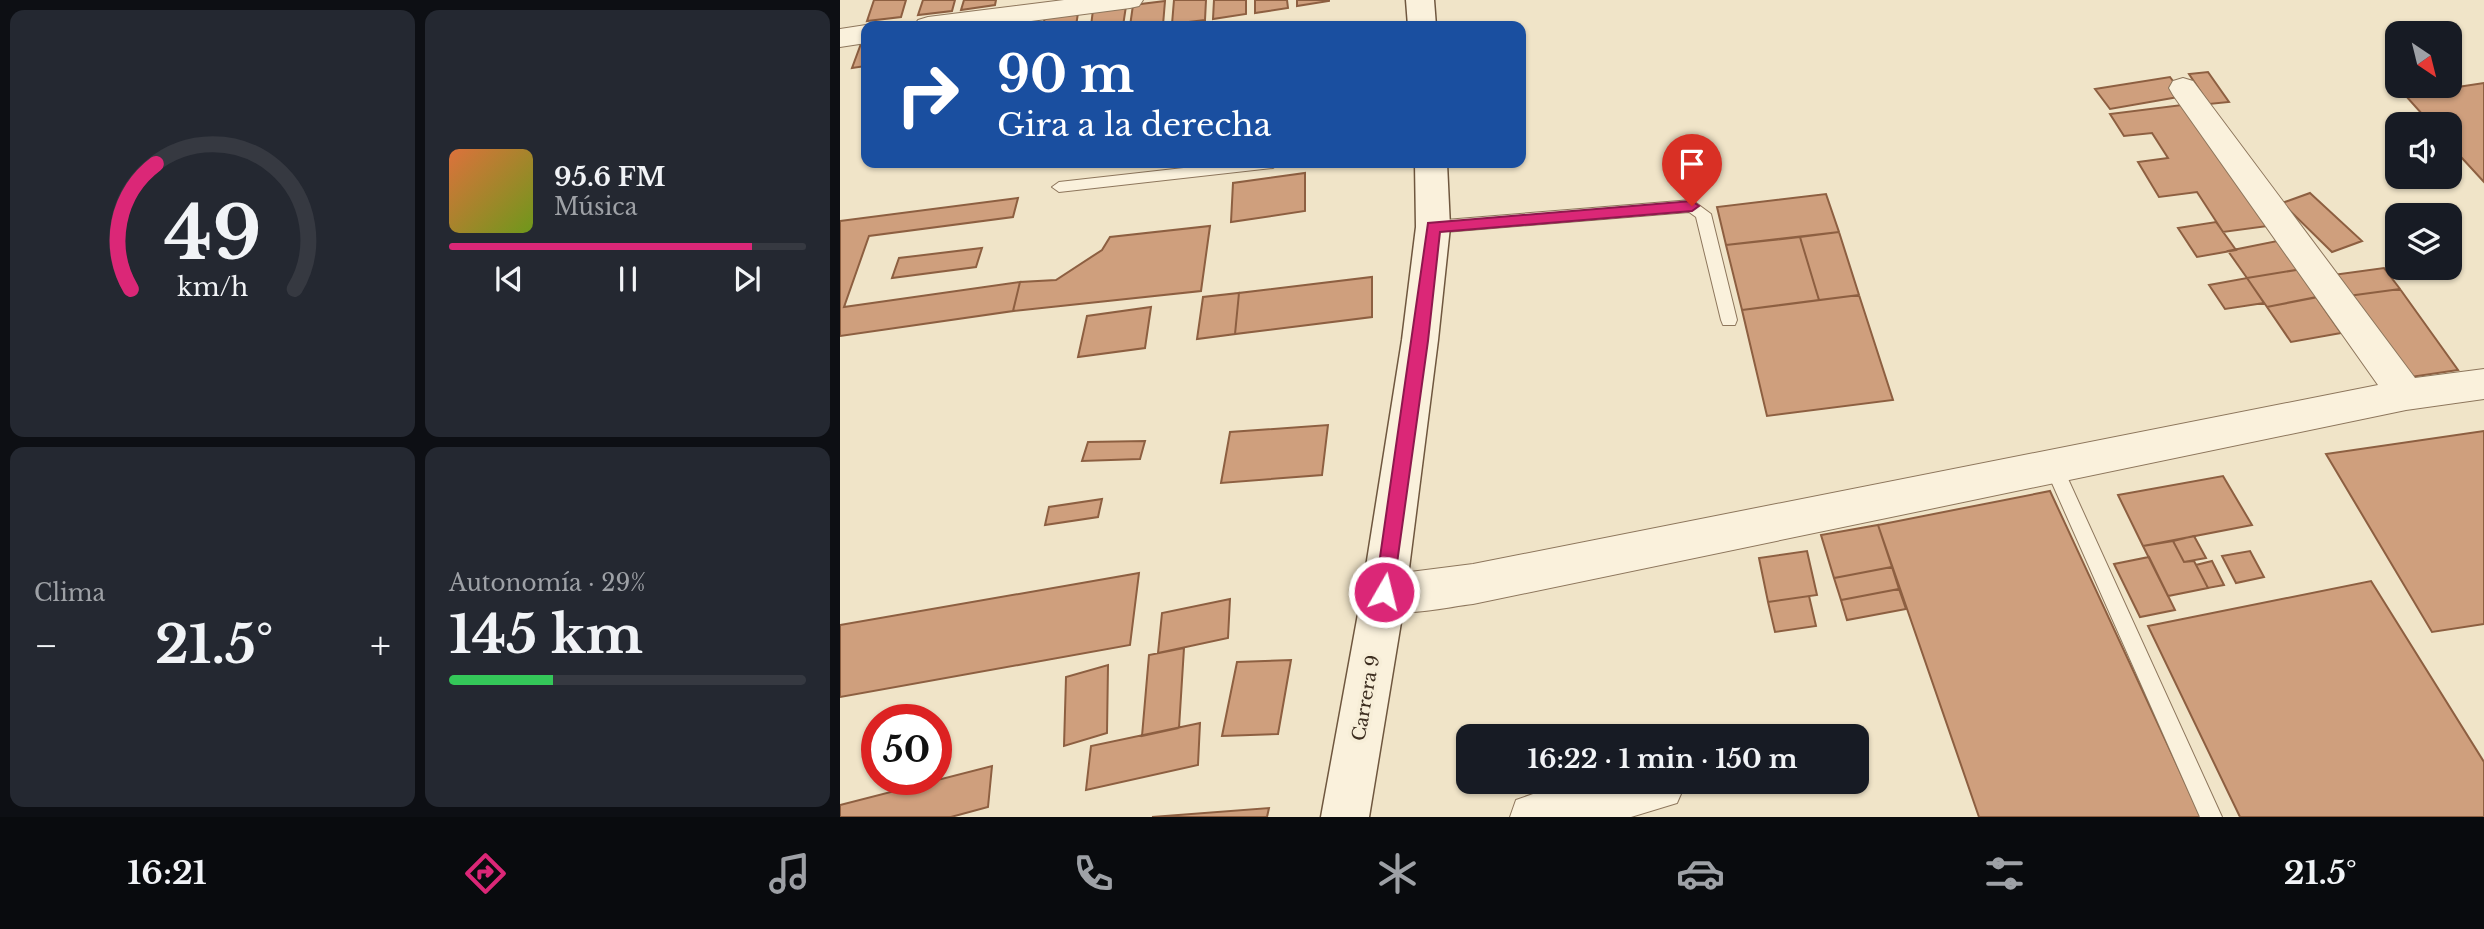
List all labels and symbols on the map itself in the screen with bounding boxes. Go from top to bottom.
north arrow [2385,21,2462,98]
pin [1662,134,1722,206]
position arrow [1347,555,1421,629]
street label: Carrera 9 [1348,653,1384,743]
speed limit sign: 50 [861,704,952,795]

